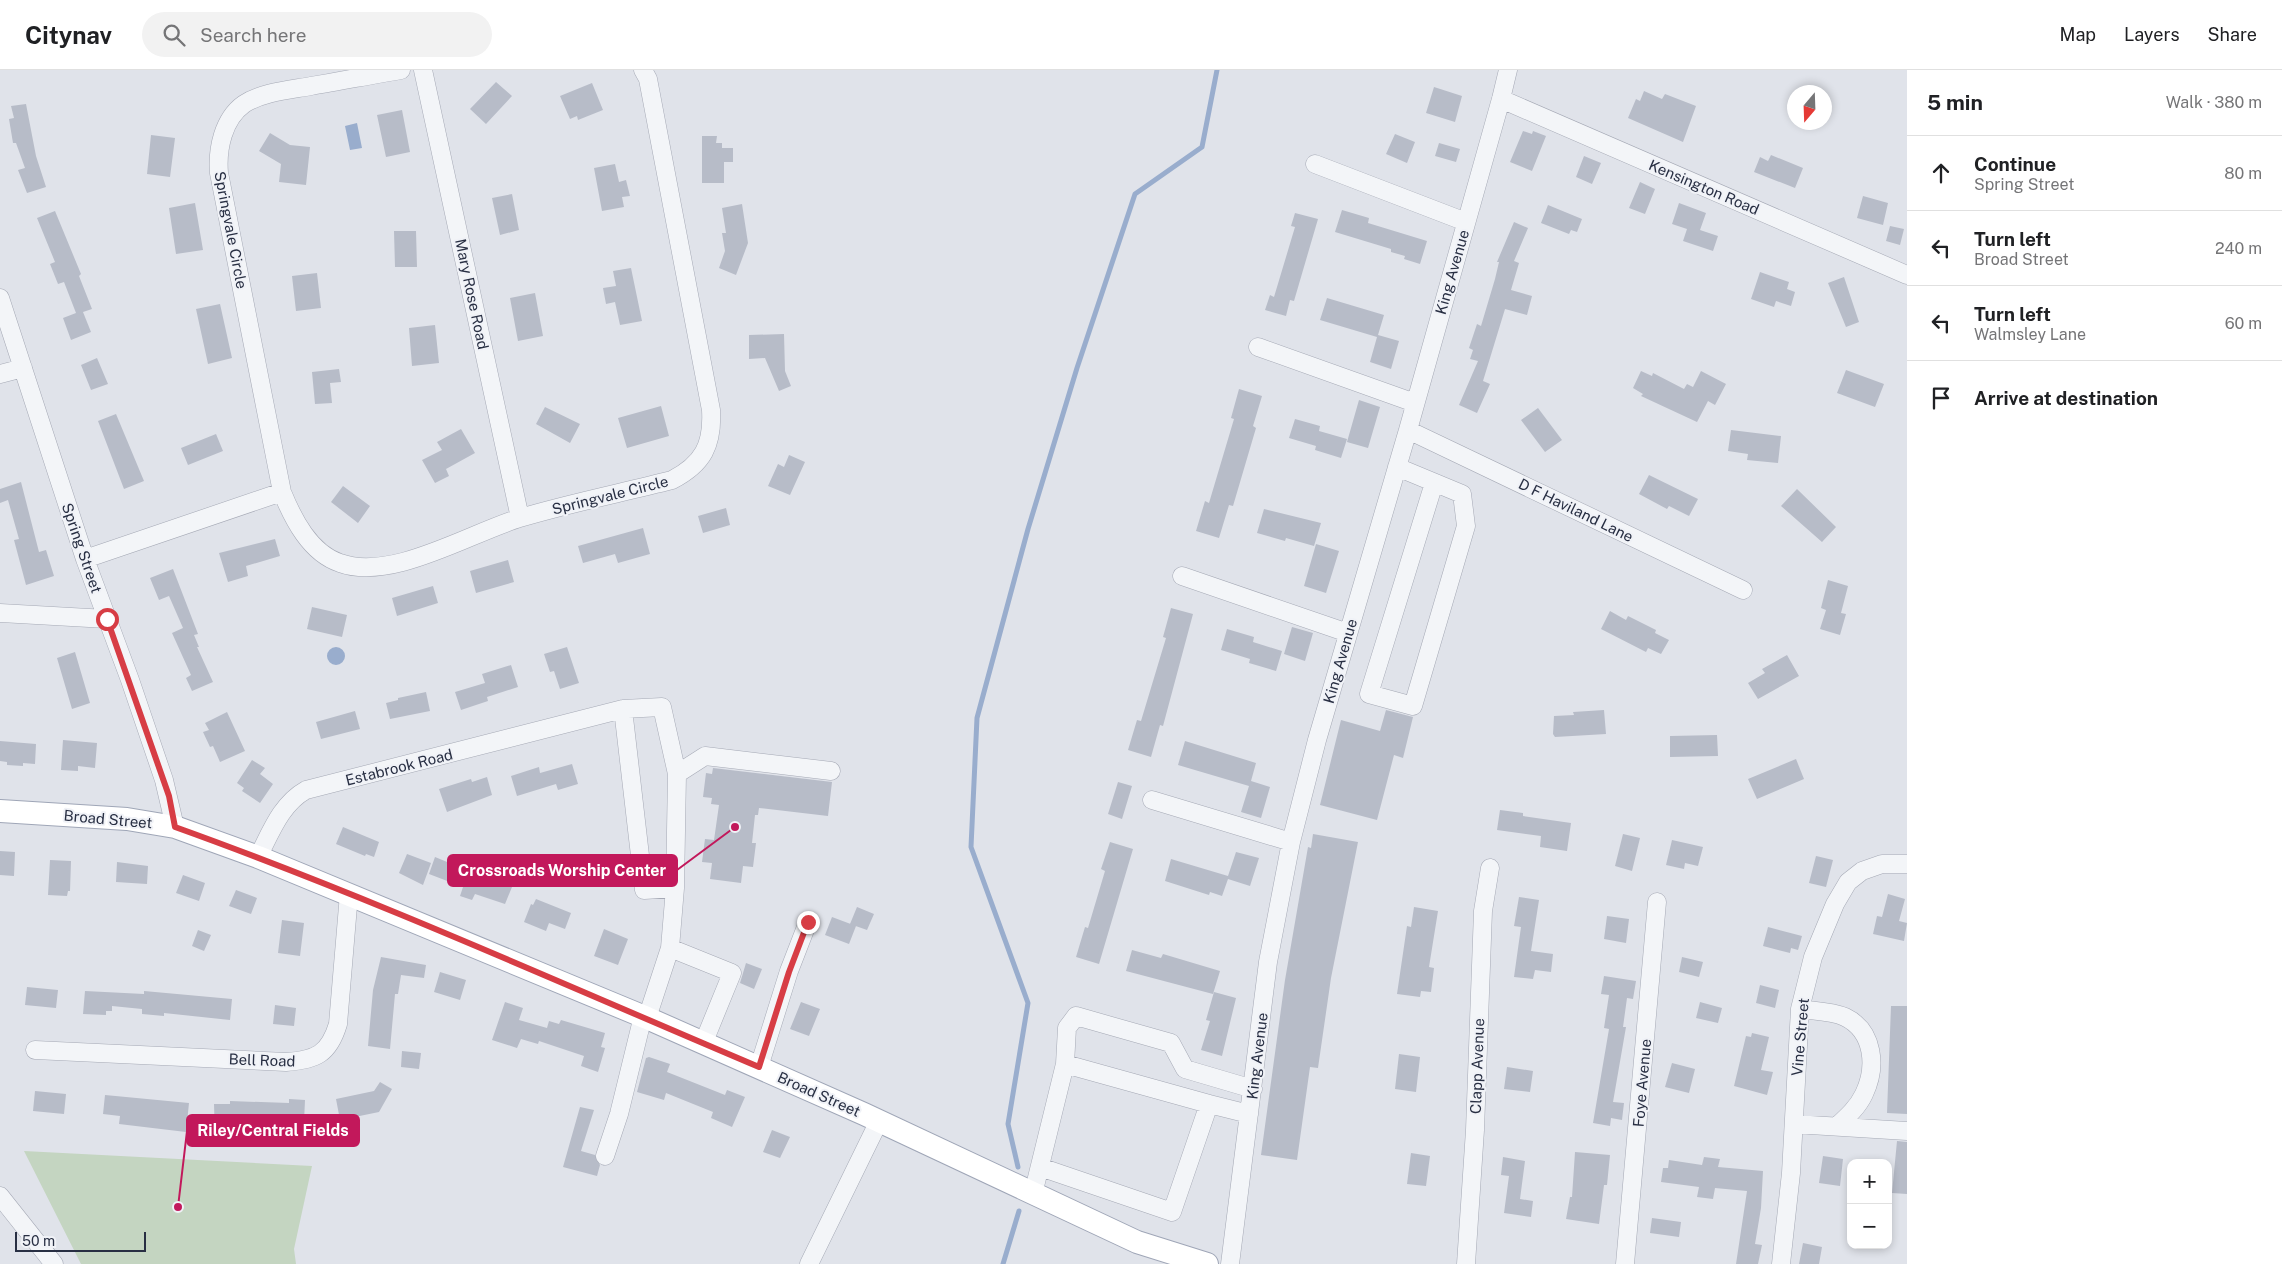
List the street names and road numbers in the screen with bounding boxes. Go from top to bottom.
street label: Kensington Road [1646,156,1762,218]
street label: Springvale Circle [211,170,251,290]
street label: King Avenue [1432,228,1472,316]
street label: Mary Rose Road [452,237,492,351]
street label: Springvale Circle [550,472,670,518]
street label: D F Haviland Lane [1516,475,1636,545]
street label: Spring Street [59,501,105,595]
street label: King Avenue [1320,617,1360,705]
street label: Estabrook Road [344,745,454,789]
street label: Broad Street [63,807,153,831]
street label: Vine Street [1788,997,1812,1077]
street label: King Avenue [1243,1012,1271,1100]
street label: Clapp Avenue [1467,1018,1487,1114]
street label: Foye Avenue [1630,1038,1654,1128]
street label: Bell Road [228,1050,296,1070]
street label: Broad Street [775,1068,863,1120]

